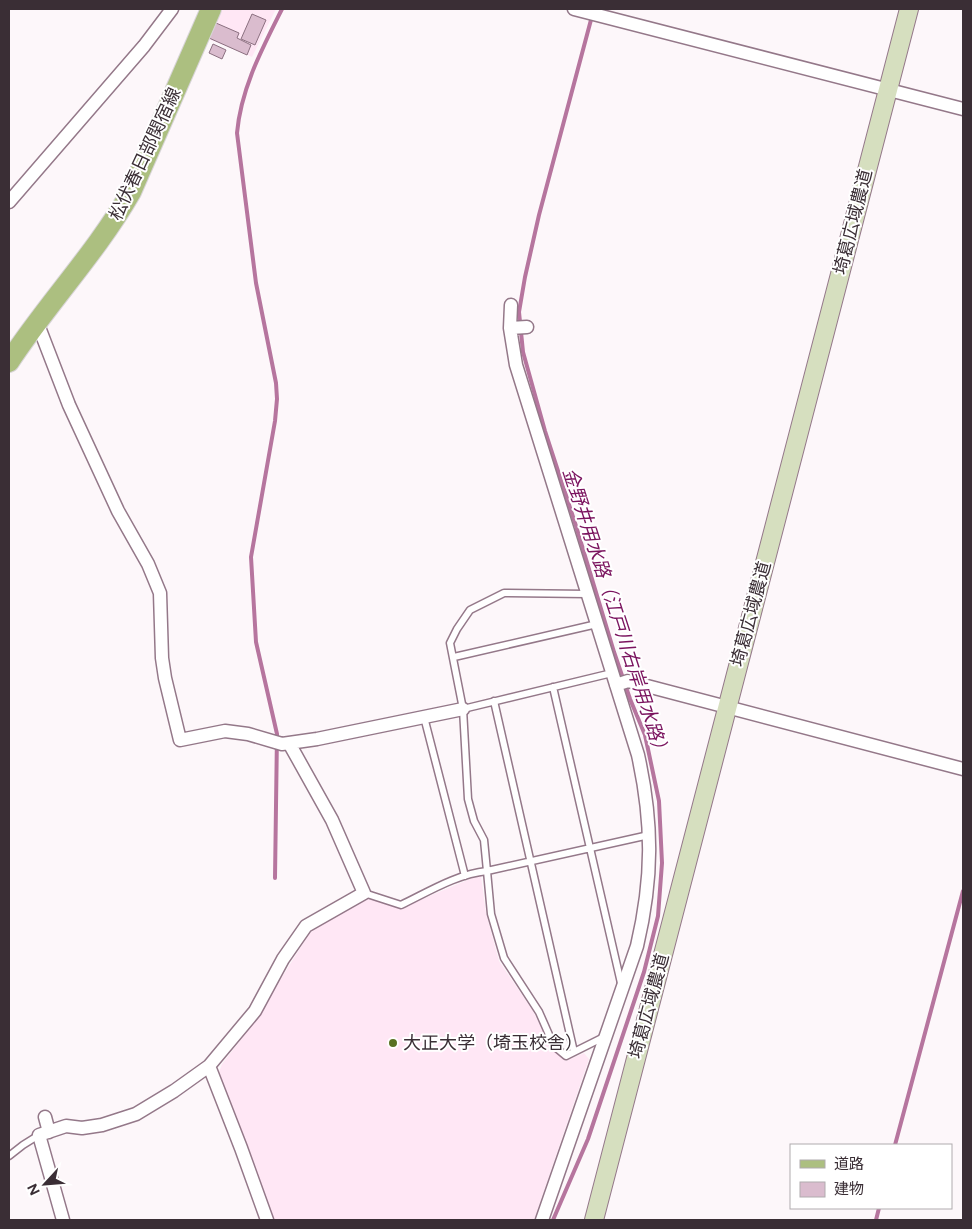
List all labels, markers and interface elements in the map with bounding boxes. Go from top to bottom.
street label: 松伏春日部関宿線 [105,84,185,224]
street label: 埼葛広域農道 [829,167,877,277]
water label: 金野井用水路（江戸川右岸用水路） [558,465,674,761]
street label: 埼葛広域農道 [726,559,776,669]
street label: 埼葛広域農道 [624,951,674,1061]
place label: 大正大学（埼玉校舎） [403,1032,583,1054]
marker: 大正大学（埼玉校舎） [387,1037,399,1049]
legend [790,1144,952,1209]
text: 道路 [834,1155,864,1173]
north arrow [20,1159,70,1209]
text: 建物 [834,1180,864,1198]
text: N [24,1181,44,1198]

